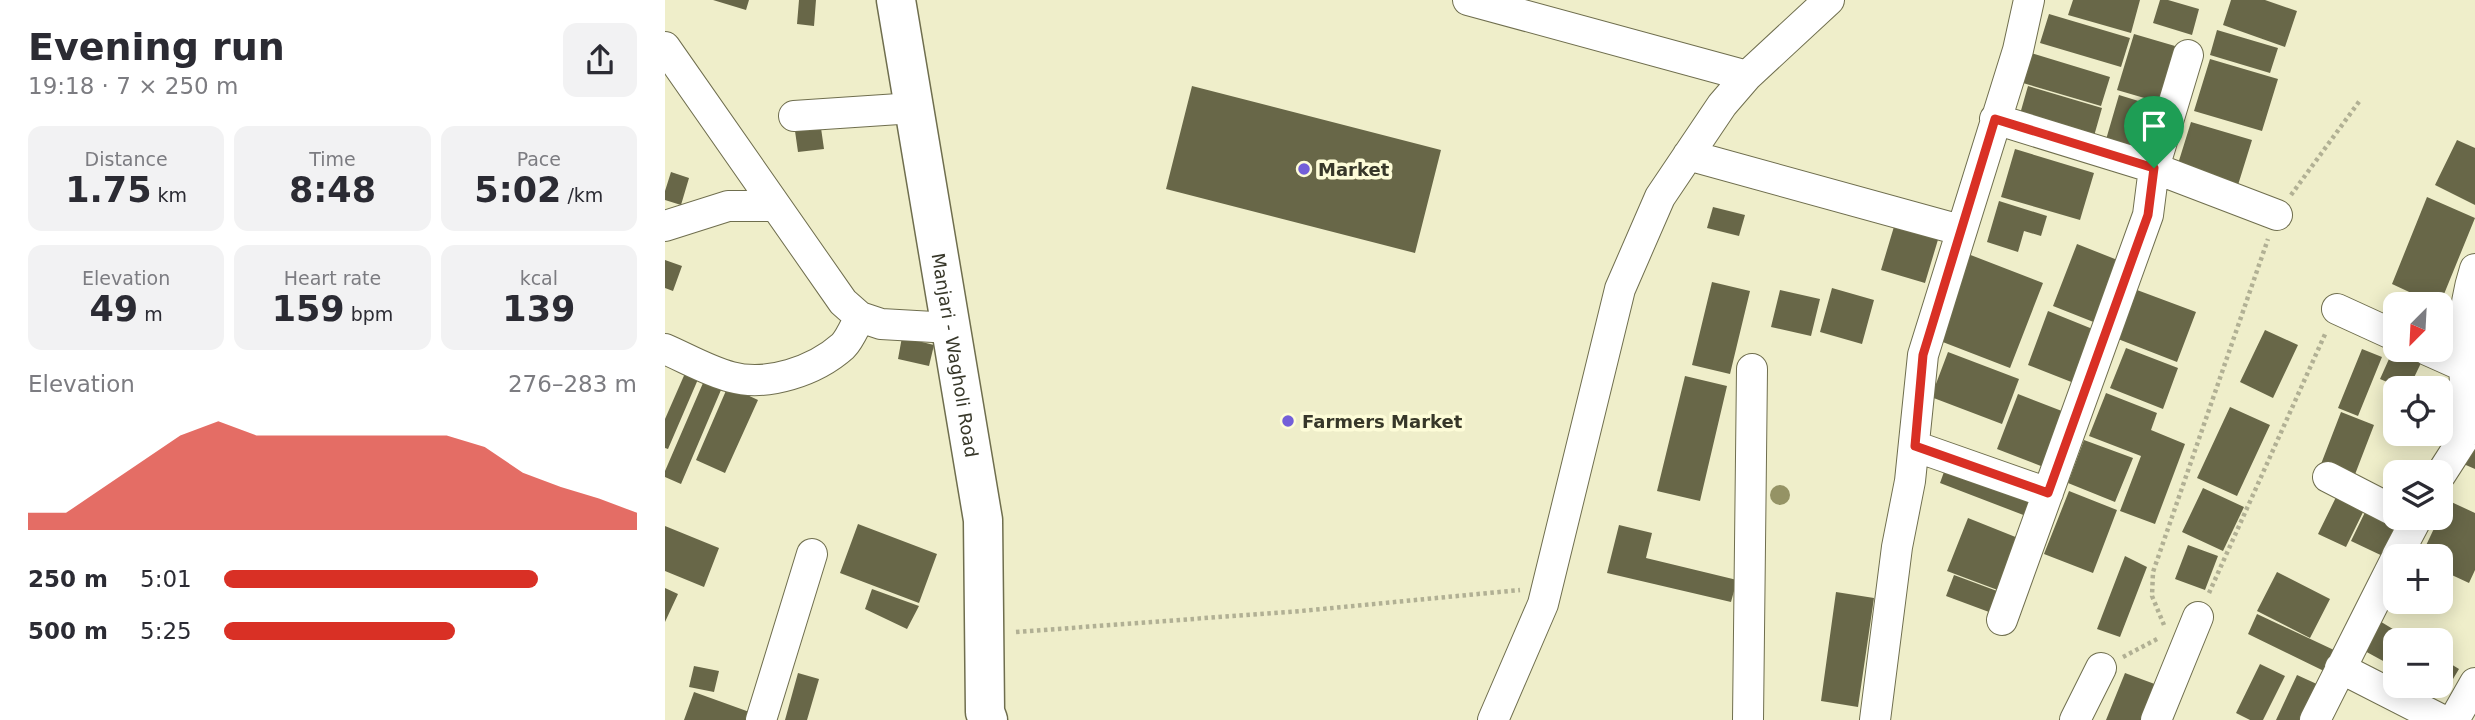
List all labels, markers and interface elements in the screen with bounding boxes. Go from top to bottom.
button: share [563,23,637,97]
text: Evening run [28,25,285,69]
text: 19:18 · 7 × 250 m [28,73,238,99]
pin [2124,96,2184,168]
icon: arrive [2135,107,2173,145]
text: Distance [85,148,168,170]
text: Time [309,148,356,170]
text: Pace [517,148,561,170]
place label: Market [1318,159,1390,180]
marker: Market [1296,161,1312,177]
text: 1.75 [65,170,152,210]
text: 8:48 [289,170,376,210]
text: 5:02 [474,170,561,210]
text: km [152,184,187,206]
text: /km [561,184,603,206]
street label: Manjari - Wagholi Road [928,251,983,459]
text: Elevation [82,267,170,289]
text: Heart rate [284,267,381,289]
text: kcal [520,267,558,289]
text: 49 [90,289,138,329]
text: 159 [272,289,345,329]
text: 139 [502,289,575,329]
north arrow [2383,292,2453,362]
map controls [2383,292,2453,698]
text: m [138,303,163,325]
text: bpm [345,303,393,325]
text: Elevation [28,371,135,397]
text: 276–283 m [508,371,637,397]
button: locate [2383,376,2453,446]
place label: Farmers Market [1302,411,1463,432]
marker: Farmers Market [1280,413,1296,429]
button: layers [2383,460,2453,530]
button: + [2383,544,2453,614]
text: 250 m [28,566,108,592]
text: 5:01 [140,566,192,592]
text: 500 m [28,618,108,644]
text: 5:25 [140,618,192,644]
button: − [2383,628,2453,698]

